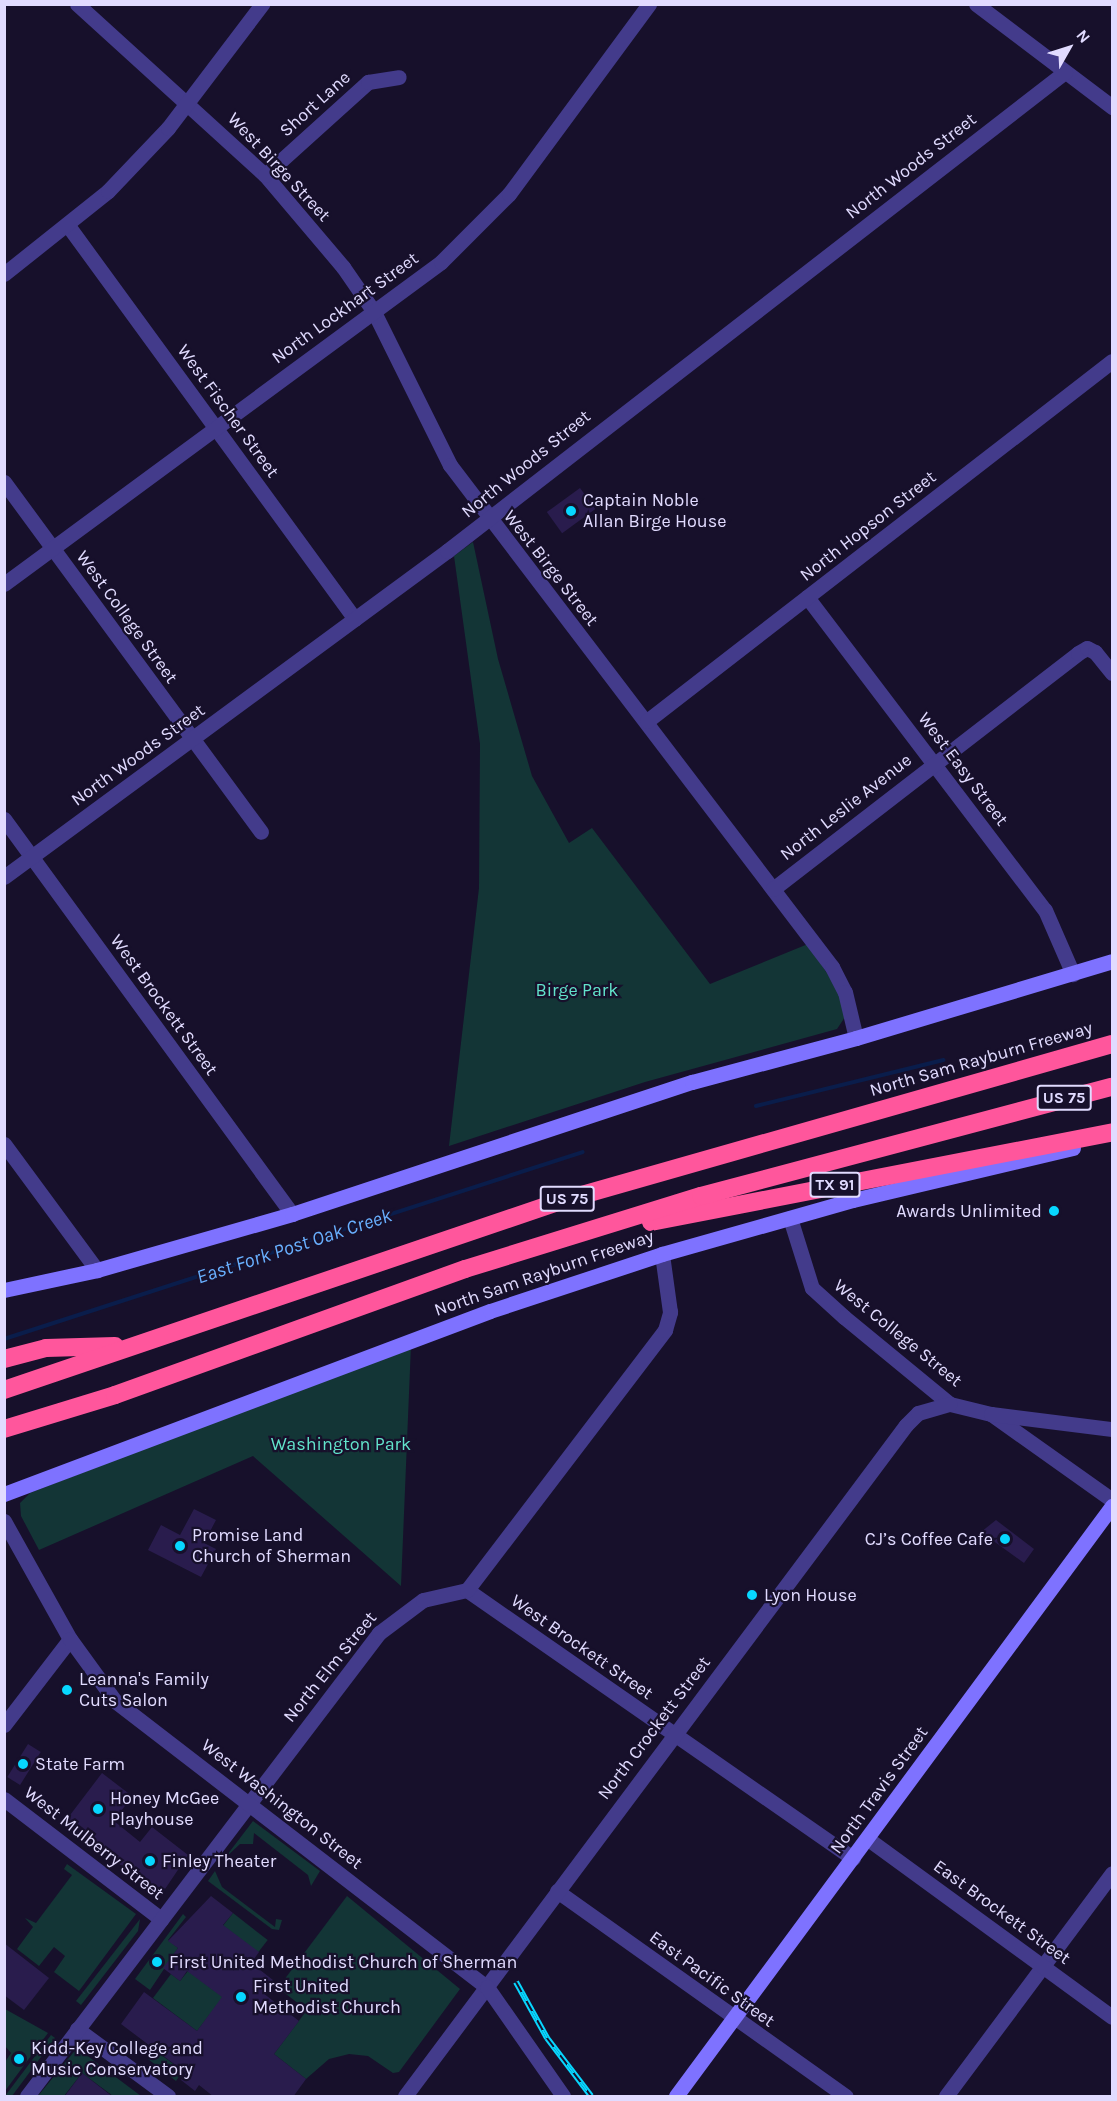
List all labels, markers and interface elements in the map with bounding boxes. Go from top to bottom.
north arrow [1039,18,1099,78]
text: N [1072,26,1094,47]
street label: Short Lane [275,67,355,141]
street label: West Birge Street [223,108,335,226]
street label: North Woods Street [841,108,981,224]
street label: North Lockhart Street [267,248,423,368]
street label: West Fischer Street [173,340,283,482]
street label: North Woods Street [457,405,595,523]
street label: North Hopson Street [796,466,940,586]
place label: Captain Noble Allan Birge House [583,490,726,532]
marker: Captain Noble Allan Birge House [564,504,578,518]
street label: West Birge Street [499,506,603,630]
street label: West College Street [72,547,182,687]
street label: North Woods Street [67,699,209,811]
street label: West Easy Street [913,708,1013,830]
street label: North Leslie Avenue [776,749,916,865]
street label: West Brockett Street [106,930,222,1080]
park label: Birge Park [536,979,618,1001]
street label: North Sam Rayburn Freeway [867,1017,1095,1101]
road number: US 75 [1036,1085,1092,1111]
road number: TX 91 [810,1172,860,1198]
road number: US 75 [538,1186,596,1212]
place label: Awards Unlimited [896,1200,1042,1222]
water label: East Fork Post Oak Creek [193,1203,395,1289]
marker: Awards Unlimited [1047,1204,1061,1218]
street label: North Sam Rayburn Freeway [431,1225,657,1321]
street label: West College Street [830,1275,966,1391]
park label: Washington Park [271,1433,411,1455]
place label: Promise Land Church of Sherman [192,1525,351,1568]
place label: CJ’s Coffee Cafe [865,1528,993,1550]
marker: CJ’s Coffee Cafe [998,1532,1012,1546]
marker: Promise Land Church of Sherman [173,1539,187,1553]
place label: Lyon House [764,1584,857,1606]
marker: Lyon House [745,1588,759,1602]
street label: West Brockett Street [507,1590,657,1704]
street label: North Elm Street [279,1607,381,1727]
street label: North Crockett Street [593,1652,715,1804]
place label: Leanna's Family Cuts Salon [79,1669,209,1712]
marker: Leanna's Family Cuts Salon [60,1683,74,1697]
street label: North Travis Street [826,1722,932,1858]
street label: West Washington Street [197,1734,367,1874]
place label: State Farm [35,1753,125,1775]
marker: State Farm [16,1757,30,1771]
street label: West Mulberry Street [20,1782,168,1904]
place label: Honey McGee Playhouse [110,1788,219,1830]
marker: Honey McGee Playhouse [91,1802,105,1816]
place label: Finley Theater [162,1850,276,1872]
marker: Finley Theater [143,1854,157,1868]
street label: East Brockett Street [929,1855,1075,1969]
street label: East Pacific Street [645,1926,779,2032]
place label: First United Methodist Church of Sherman [169,1951,517,1973]
marker: First United Methodist Church of Sherman [150,1955,164,1969]
place label: First United Methodist Church [253,1976,401,2018]
marker: First United Methodist Church [234,1990,248,2004]
place label: Kidd-Key College and Music Conservatory [31,2038,203,2080]
marker: Kidd-Key College and Music Conservatory [12,2052,26,2066]

